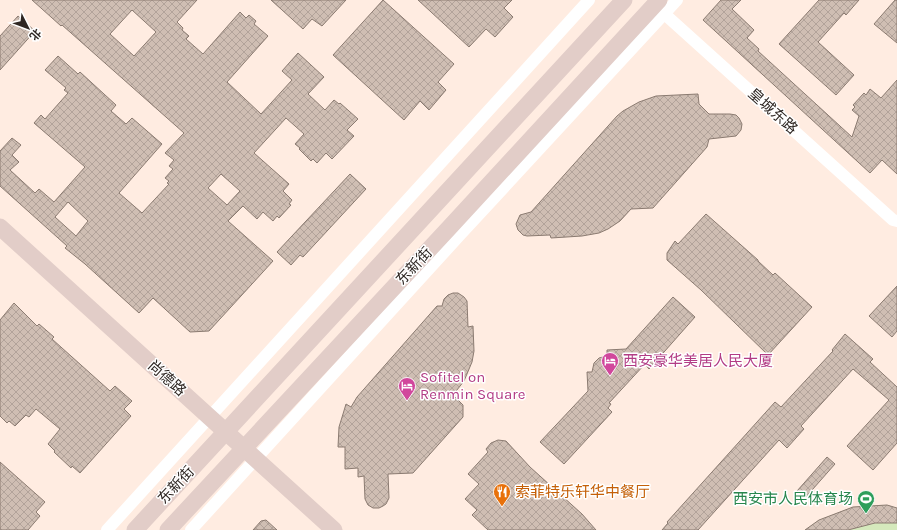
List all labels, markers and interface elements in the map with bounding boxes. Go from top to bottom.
north arrow [8,8,48,48]
text: 北 [27,26,44,43]
street label: 皇城东路 [745,84,801,138]
street label: 东新街 [392,243,436,289]
hotel icon: 西安豪华美居人民大厦 [600,351,620,376]
place label: 西安豪华美居人民大厦 [623,352,773,370]
street label: 尚德路 [144,356,190,400]
place label: Sofitel on Renmin Square [420,368,525,403]
hotel icon: Sofitel on Renmin Square [397,376,417,401]
street label: 东新街 [154,462,198,508]
restaurant icon: 索菲特乐轩华中餐厅 [492,482,512,507]
place label: 索菲特乐轩华中餐厅 [515,483,650,501]
sports icon: 西安市人民体育场 [856,489,876,514]
place label: 西安市人民体育场 [733,490,853,508]

